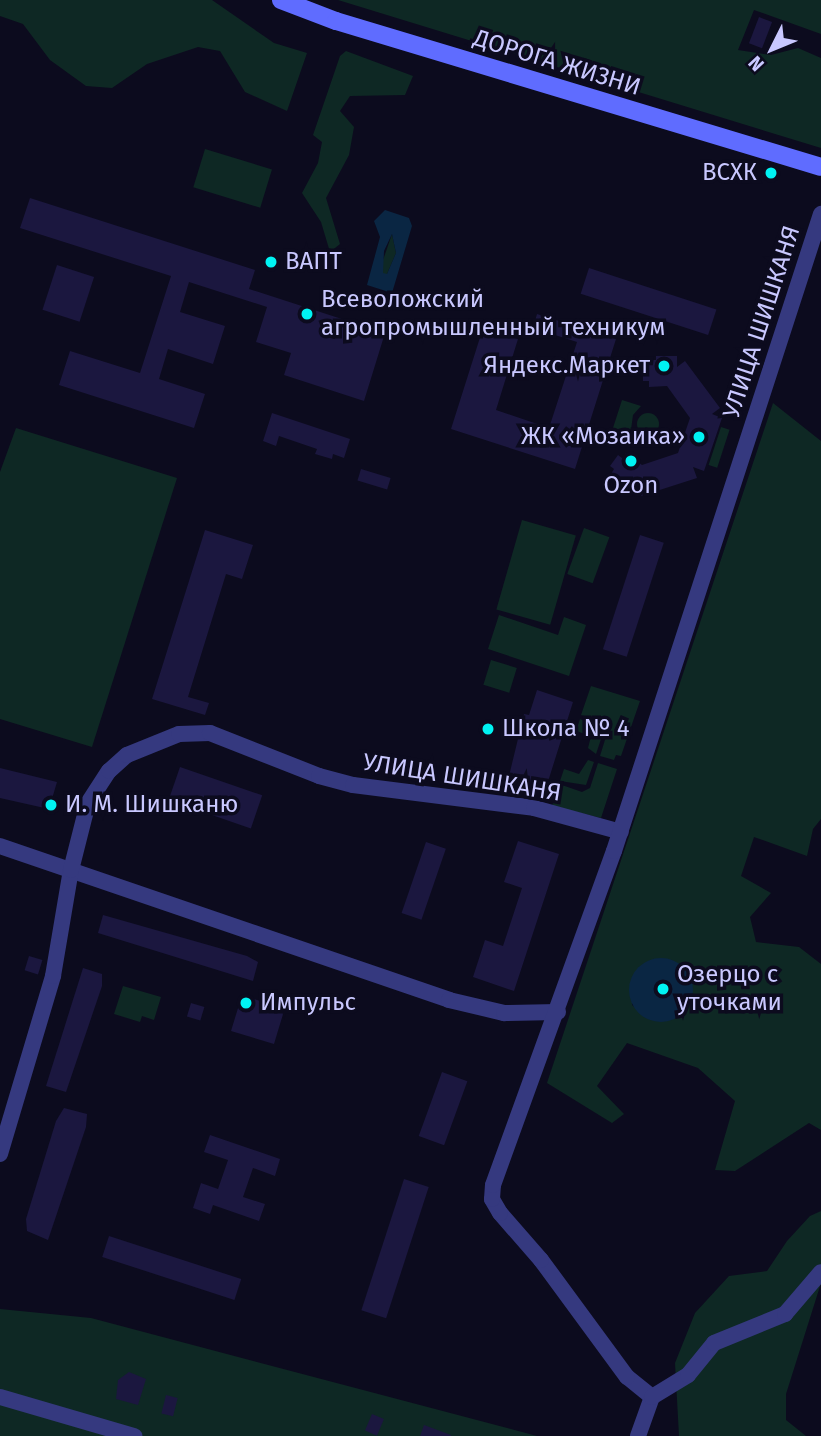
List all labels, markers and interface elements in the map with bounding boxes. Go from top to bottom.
north arrow [737,14,807,84]
street label: ДОРОГА ЖИЗНИ [470,24,644,102]
text: N [744,51,769,76]
place label: ВСХК [702,159,757,187]
marker: ВСХК [763,165,779,181]
street label: УЛИЦА ШИШКАНЯ [717,222,807,422]
place label: ВАПТ [285,248,342,276]
marker: ВАПТ [263,254,279,270]
place label: Всеволожский агропромышленный техникум [321,286,665,342]
marker: Всеволожский агропромышленный техникум [299,306,315,322]
place label: Яндекс.Маркет [484,352,650,380]
marker: Яндекс.Маркет [656,358,672,374]
place label: ЖК «Мозаика» [521,423,685,451]
marker: ЖК «Мозаика» [691,429,707,445]
marker: Ozon [623,453,639,469]
place label: Ozon [604,472,658,500]
place label: Школа № 4 [502,715,630,743]
marker: Школа № 4 [480,721,496,737]
street label: УЛИЦА ШИШКАНЯ [361,748,563,808]
place label: И. М. Шишканю [65,791,238,819]
marker: И. М. Шишканю [43,797,59,813]
place label: Озерцо с уточками [677,961,782,1017]
marker: Озерцо с уточками [655,981,671,997]
place label: Импульс [260,989,356,1017]
marker: Импульс [238,995,254,1011]

